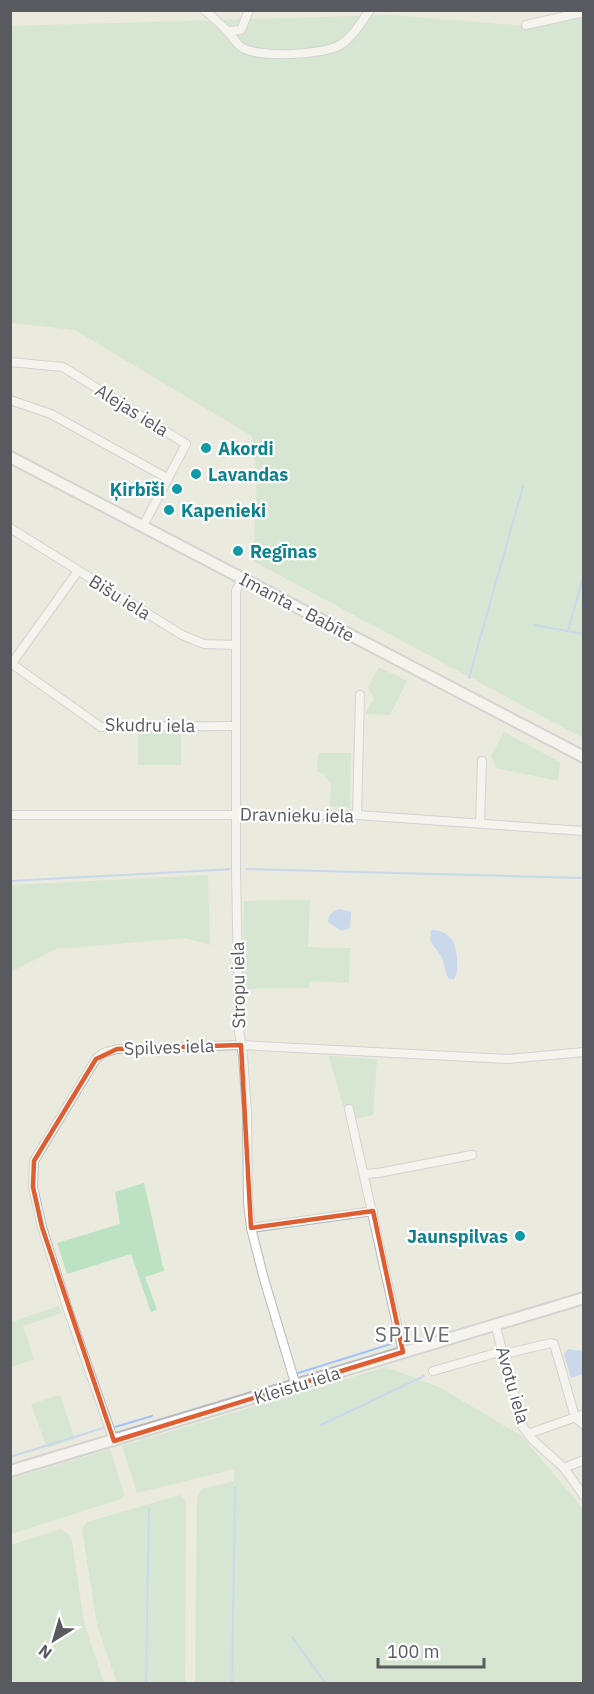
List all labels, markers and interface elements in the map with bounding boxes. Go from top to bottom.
street label: Alejas iela [91,378,173,442]
place label: Akordi [218,437,274,460]
marker: Akordi [199,441,213,455]
place label: Lavandas [208,463,288,486]
marker: Lavandas [189,467,203,481]
place label: Ķirbīši [110,478,165,501]
marker: Ķirbīši [170,482,184,496]
place label: Kapenieki [181,499,266,522]
marker: Kapenieki [162,503,176,517]
place label: Regīnas [250,540,317,563]
marker: Regīnas [231,544,245,558]
street label: Imanta - Babīte [236,567,358,647]
street label: Bišu iela [85,569,155,625]
street label: Skudru iela [105,713,196,737]
street label: Dravnieku iela [240,803,355,828]
street label: Stropu iela [226,941,250,1029]
street label: Spilves iela [123,1034,215,1060]
place label: Jaunspilvas [407,1225,508,1248]
marker: Jaunspilvas [513,1229,527,1243]
district label: SPILVE [375,1320,451,1348]
street label: Avotu iela [491,1344,535,1427]
street label: Kleistu iela [251,1361,343,1409]
north arrow [24,1610,84,1670]
scale bar [378,1631,484,1669]
text: 100 m [387,1640,439,1663]
text: N [34,1641,56,1663]

